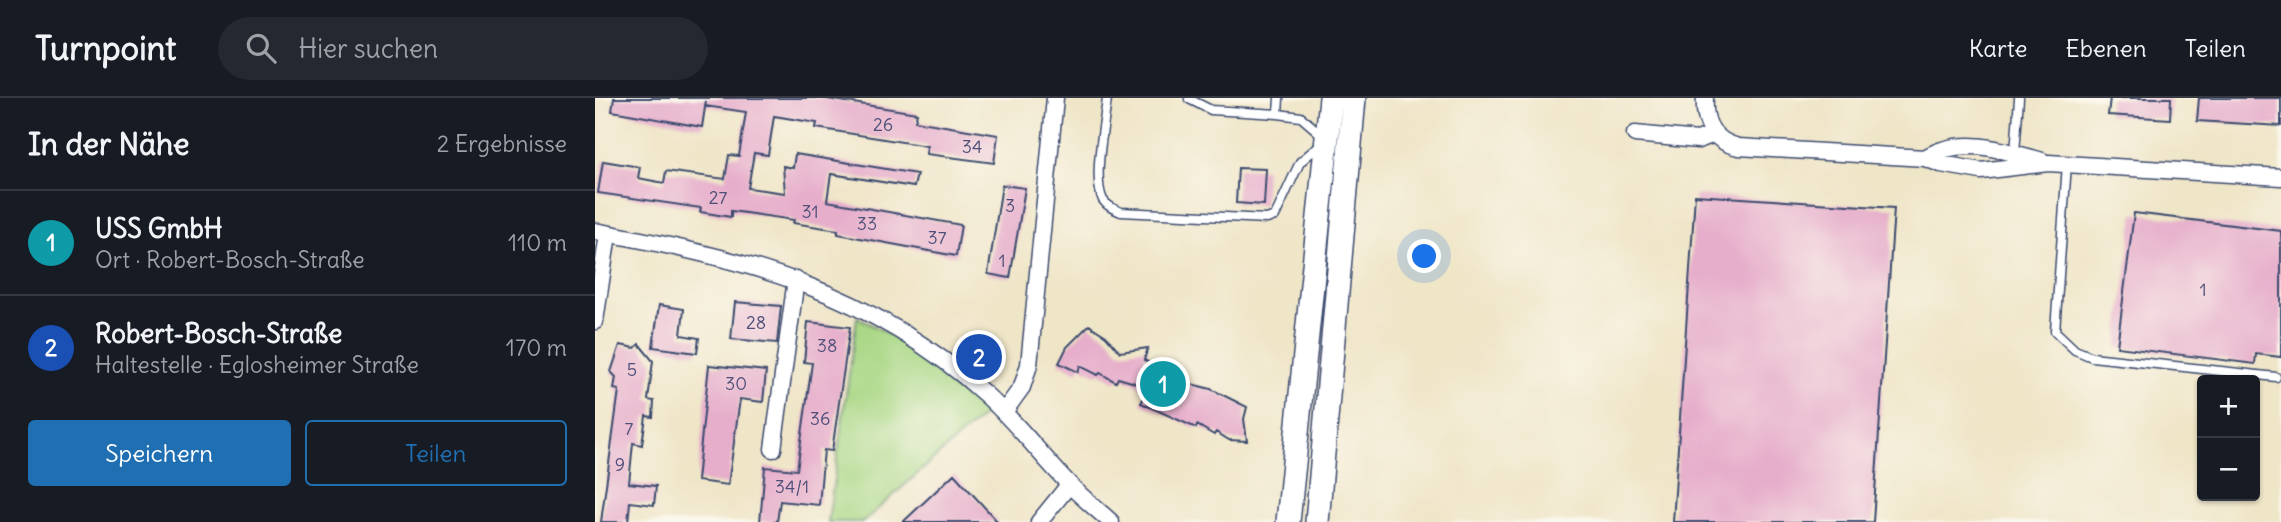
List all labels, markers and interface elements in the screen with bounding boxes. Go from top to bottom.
search box [218,17,708,80]
text: Turnpoint [35,27,176,69]
icon: search [242,29,280,67]
text: Hier suchen [298,32,438,65]
text: Karte [1969,33,2028,63]
text: Ebenen [2066,33,2147,63]
text: Teilen [2185,33,2246,63]
house number: 26 [873,113,893,136]
text: In der Nähe [28,125,190,163]
text: 2 Ergebnisse [437,129,567,158]
house number: 34 [962,135,982,158]
house number: 27 [709,186,728,209]
house number: 3 [1005,194,1015,217]
house number: 31 [801,200,819,223]
text: USS GmbH [95,212,222,245]
house number: 33 [857,212,877,235]
house number: 37 [927,226,947,249]
text: 1 [46,228,56,257]
text: 110 m [508,228,567,257]
your location [1407,239,1441,273]
text: Ort · Robert-Bosch-Straße [95,245,365,274]
house number: 1 [998,249,1006,272]
house number: 1 [2199,278,2207,301]
house number: 28 [746,311,766,334]
text: Robert-Bosch-Straße [95,317,342,350]
pin: 2 [956,331,1002,383]
text: 2 [45,333,57,362]
text: 170 m [506,333,567,362]
house number: 38 [817,334,837,357]
text: Haltestelle · Eglosheimer Straße [95,350,419,379]
house number: 5 [627,358,637,381]
pin: 1 [1140,358,1186,410]
house number: 30 [725,372,747,395]
map controls [2197,375,2260,501]
button: + [2197,375,2260,438]
house number: 36 [810,407,830,430]
house number: 7 [625,417,634,440]
button: Speichern [28,420,291,486]
button: Teilen [305,420,567,486]
button: − [2197,438,2260,501]
house number: 9 [615,453,625,476]
house number: 34/1 [775,475,809,498]

